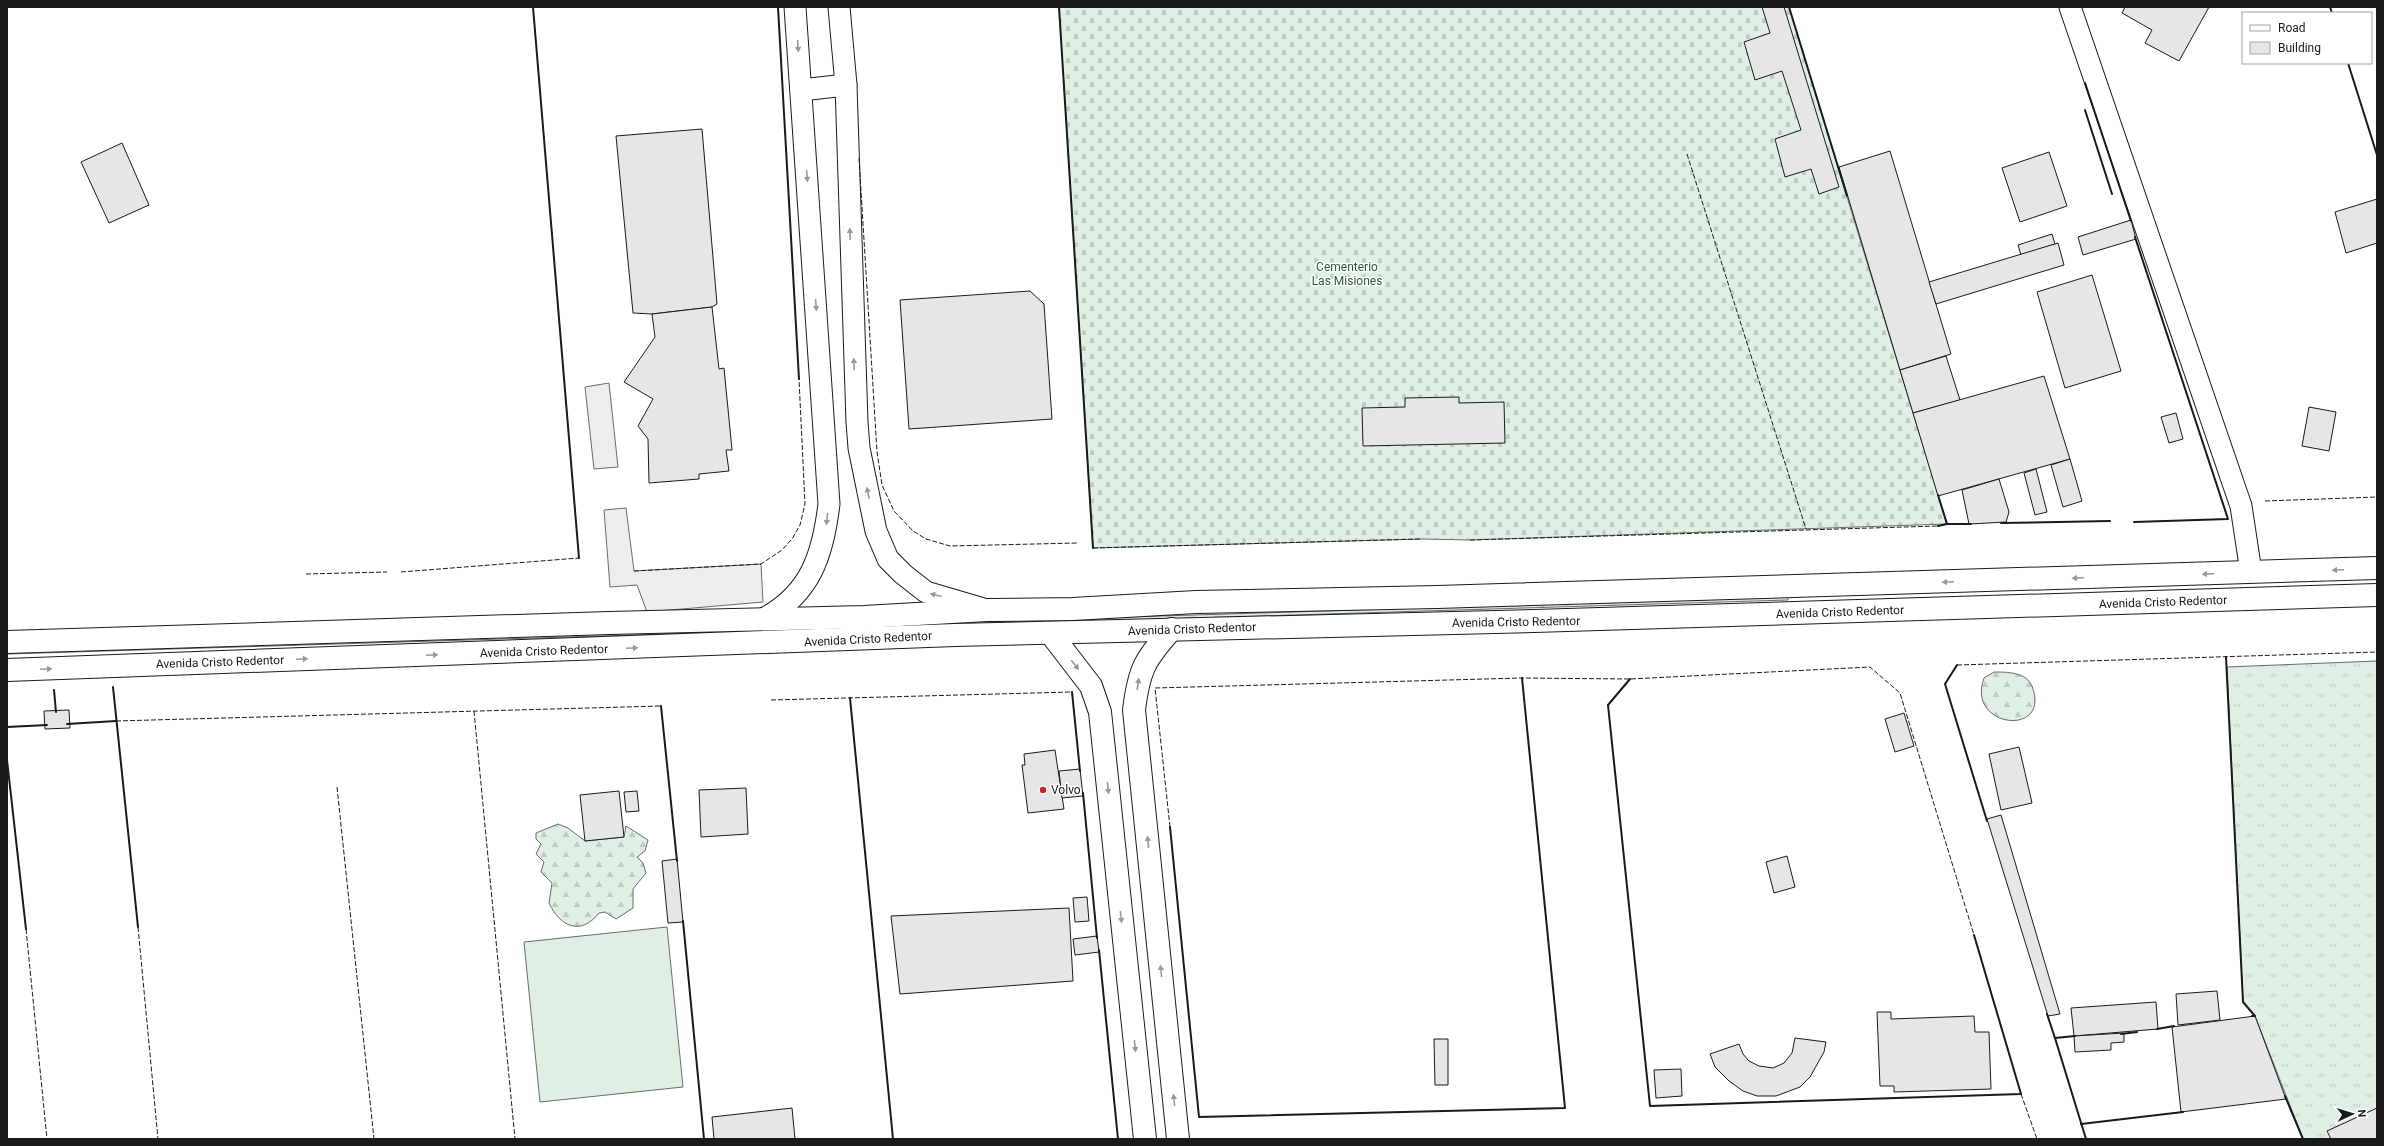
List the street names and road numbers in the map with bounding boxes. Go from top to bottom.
street label: Avenida Cristo Redentor [2099,593,2227,611]
street label: Avenida Cristo Redentor [1776,603,1904,621]
street label: Avenida Cristo Redentor [1452,614,1580,630]
street label: Avenida Cristo Redentor [1128,620,1256,638]
street label: Avenida Cristo Redentor [804,629,932,649]
street label: Avenida Cristo Redentor [480,642,608,660]
street label: Avenida Cristo Redentor [156,653,284,671]

